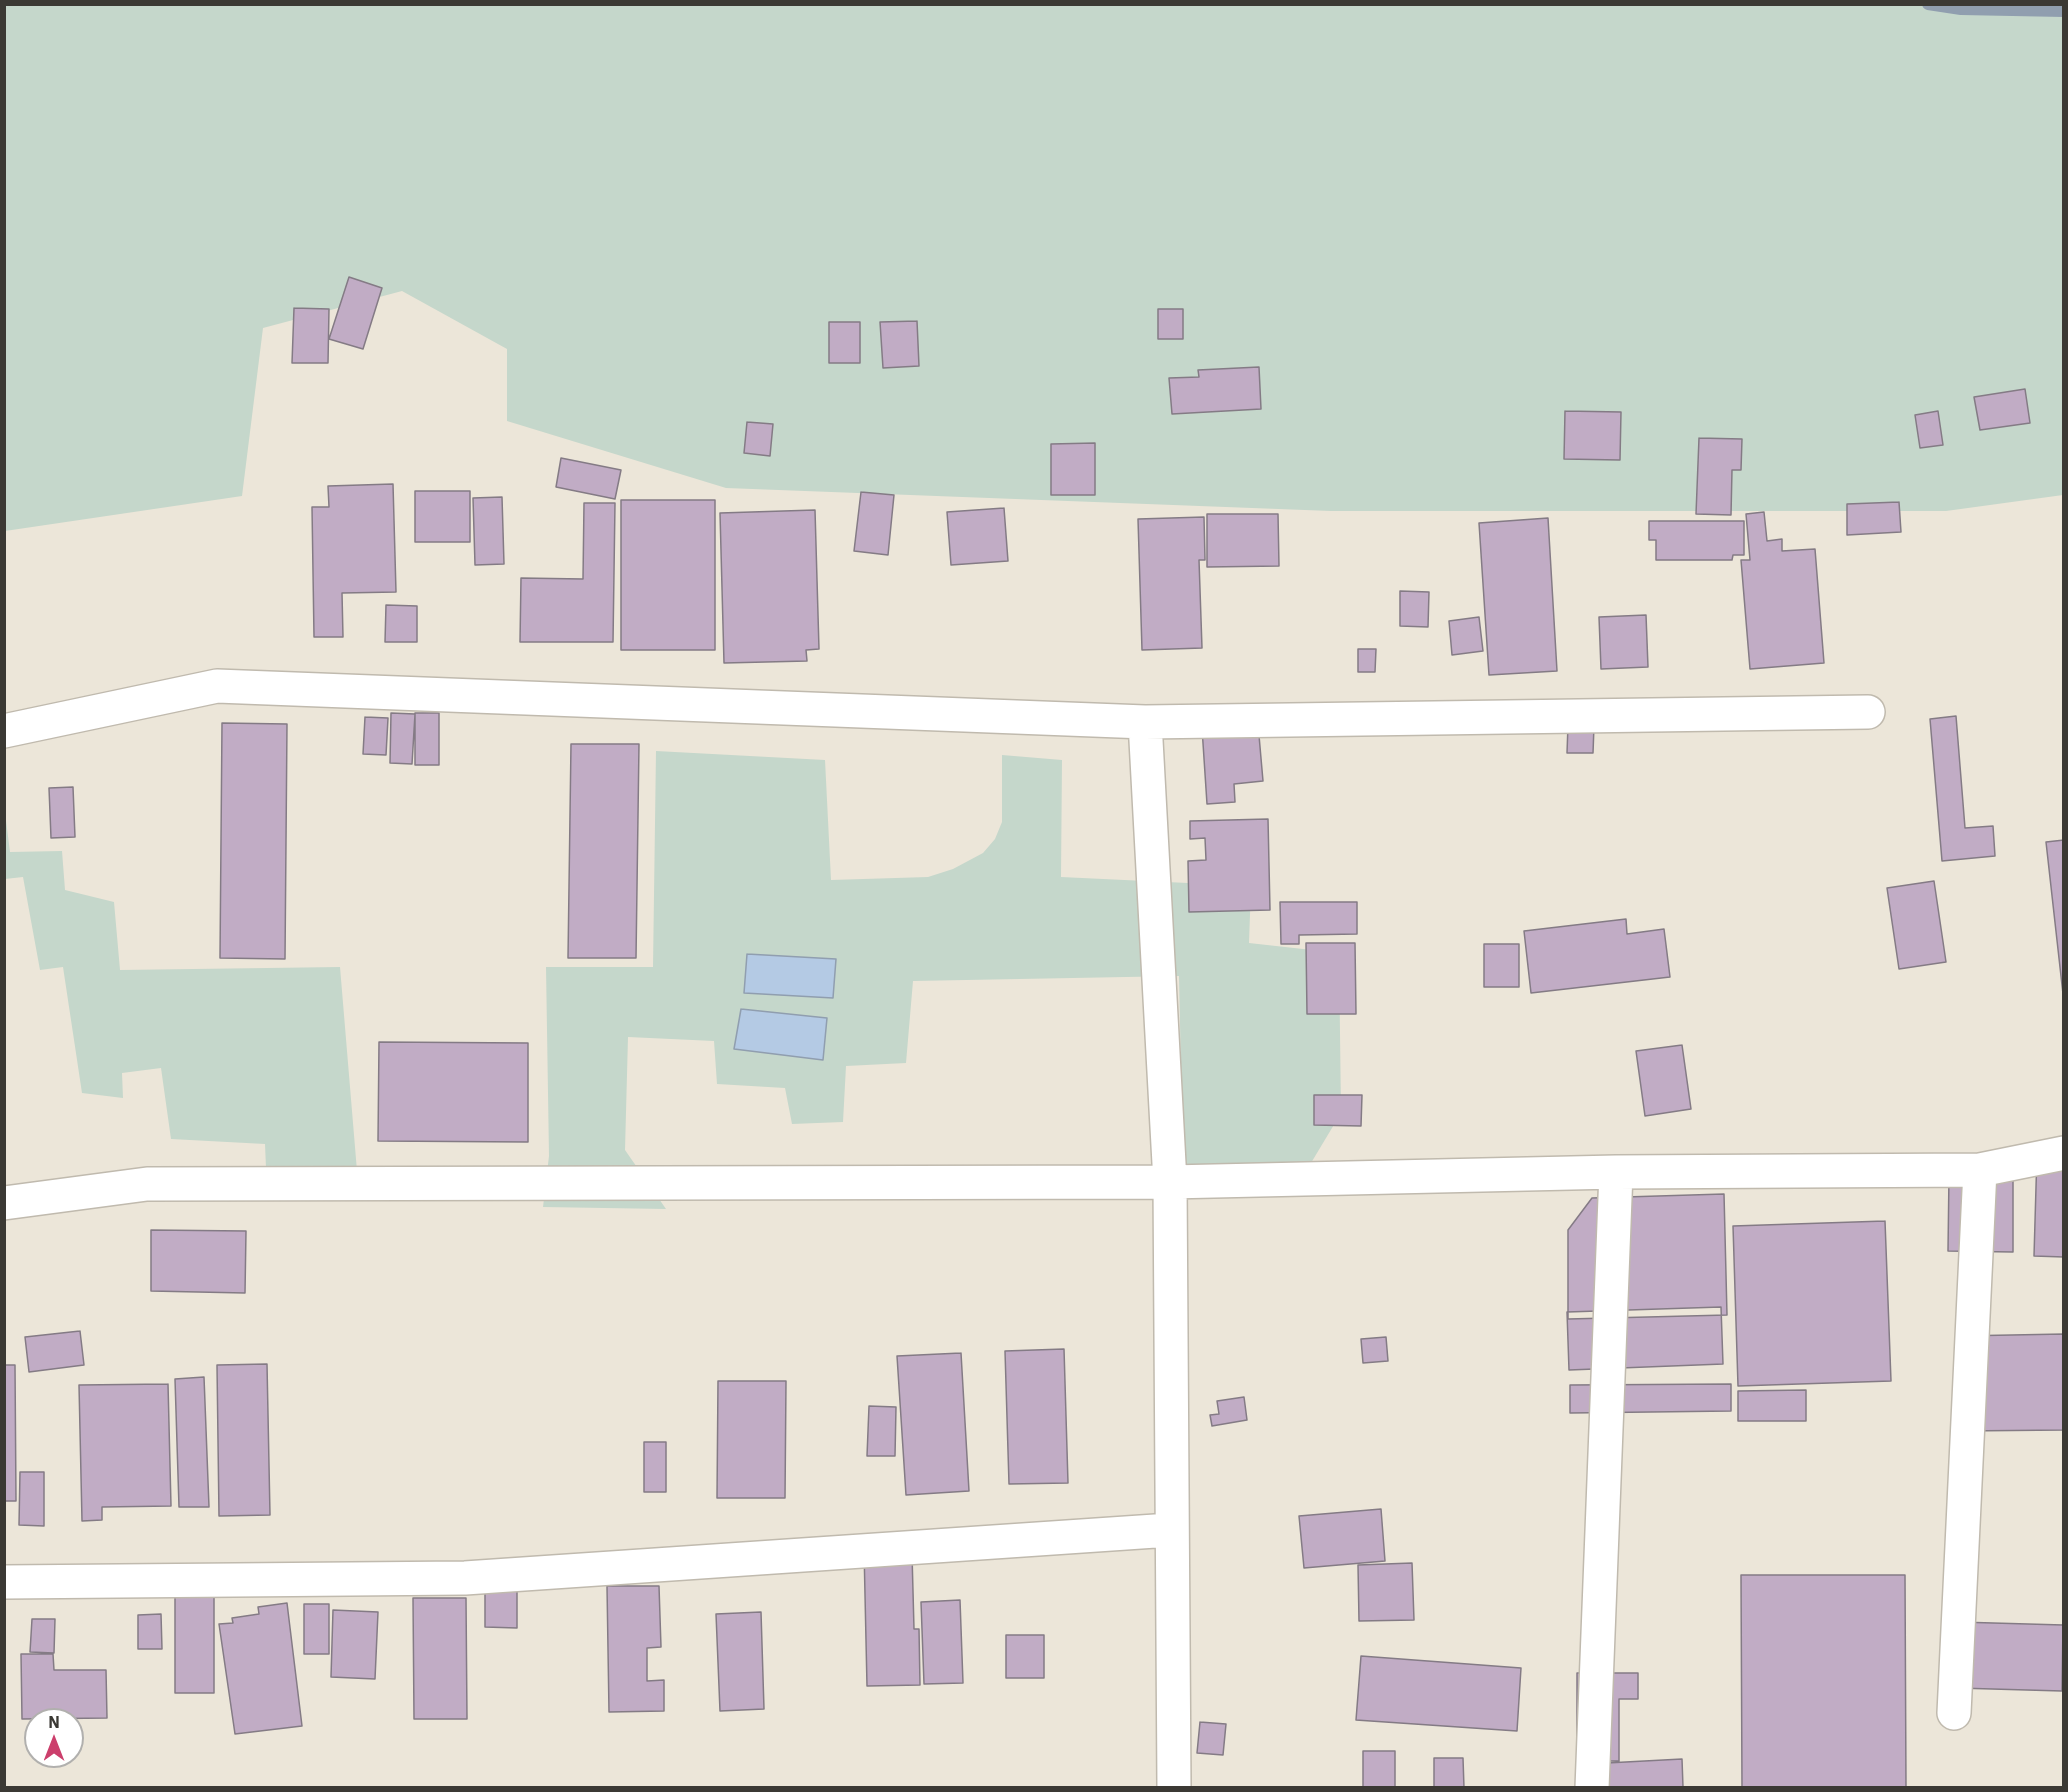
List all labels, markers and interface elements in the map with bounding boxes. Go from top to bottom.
north arrow [24,1708,84,1768]
text: N [48,1712,60,1732]

